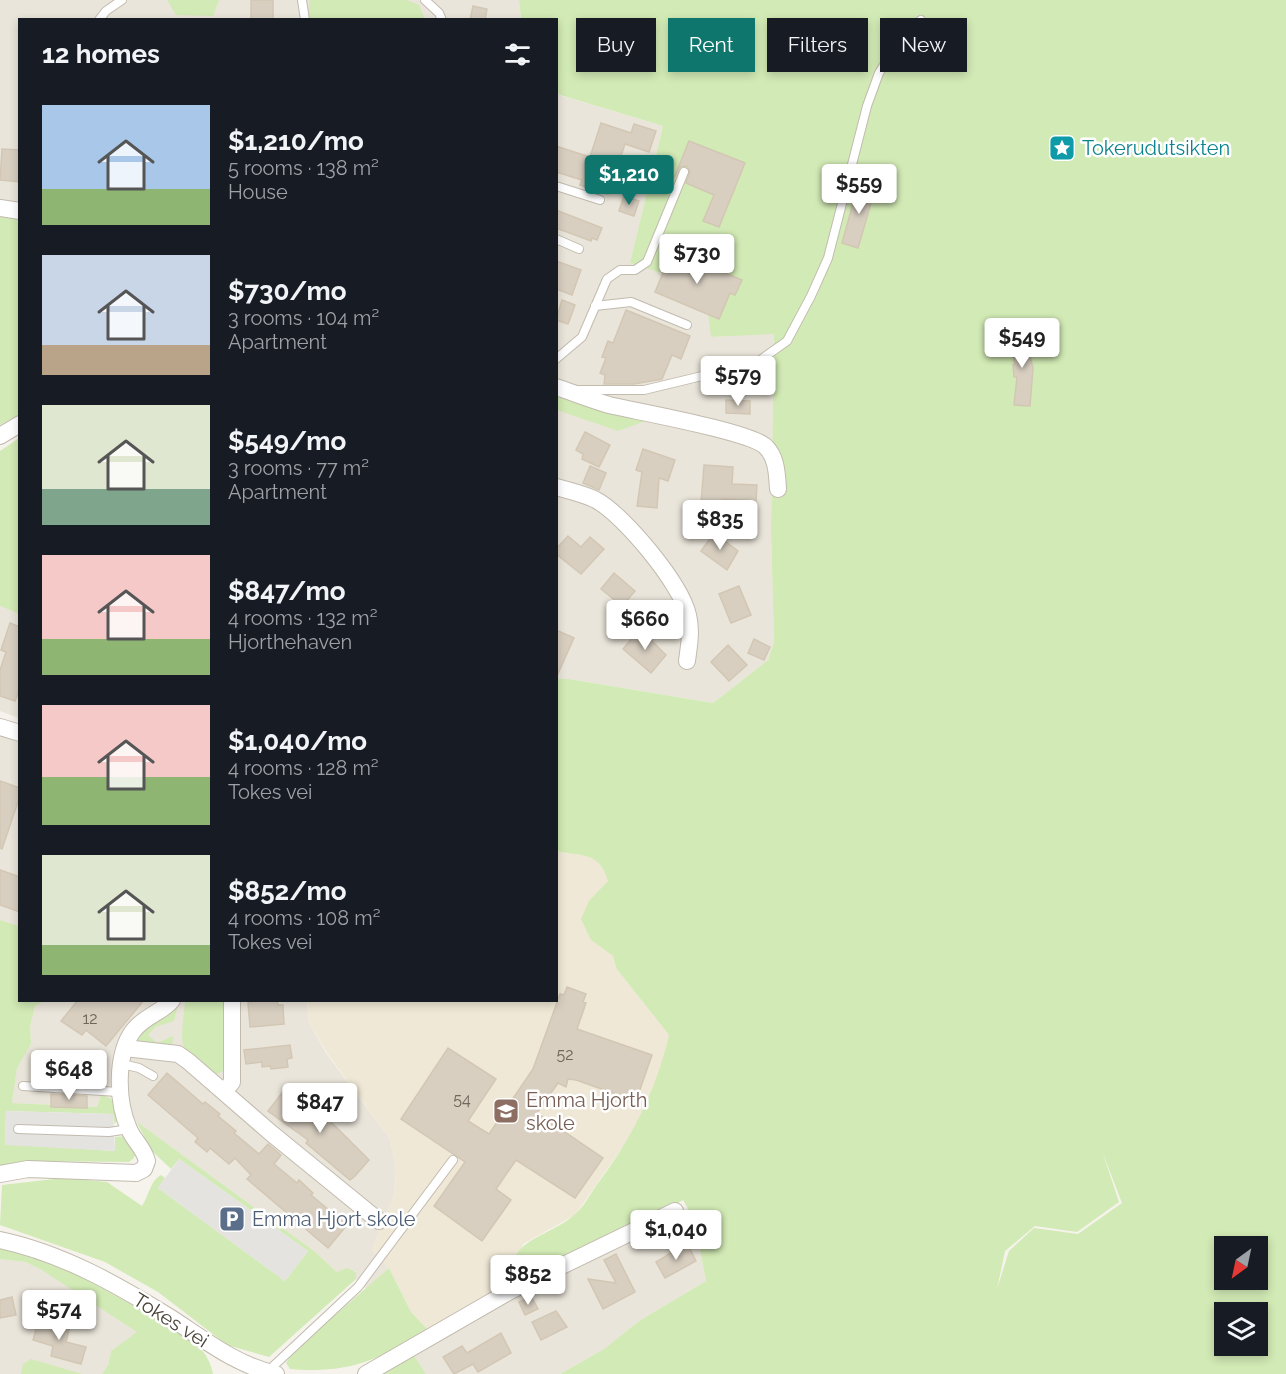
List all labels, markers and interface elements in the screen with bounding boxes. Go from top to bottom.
chip: Buy [576,18,656,72]
chip: Rent [668,18,755,72]
chip: Filters [767,18,868,72]
chip: New [880,18,967,72]
icon: filters [501,38,534,71]
text: 12 homes [42,39,160,69]
text: $1,210/mo [228,126,364,156]
icon: home [90,129,162,201]
place icon: Tokerudutsikten [1047,133,1077,163]
place label: Tokerudutsikten [1082,136,1230,160]
pin: $1,210 [580,155,678,206]
text: 5 rooms · 138 m² [228,156,379,180]
text: $1,210 [599,162,659,186]
pin: $559 [823,164,895,215]
text: $559 [836,171,882,195]
text: House [228,180,288,204]
pin: $730 [661,234,733,285]
text: $730 [673,241,721,265]
text: $730/mo [228,276,347,306]
icon: home [90,279,162,351]
text: 3 rooms · 104 m² [228,306,379,330]
pin: $549 [986,318,1058,369]
text: $549 [999,325,1045,349]
text: Apartment [228,330,327,354]
pin: $579 [702,356,774,407]
text: $579 [715,363,761,387]
text: $549/mo [228,426,346,456]
icon: home [90,429,162,501]
text: 3 rooms · 77 m² [228,456,369,480]
text: Apartment [228,480,327,504]
pin: $835 [684,500,756,551]
text: $835 [697,507,744,531]
text: $847/mo [228,576,346,606]
icon: home [90,579,162,651]
pin: $660 [609,600,681,651]
text: 4 rooms · 132 m² [228,606,377,630]
text: $660 [620,607,670,631]
text: Hjorthehaven [228,630,352,654]
text: $1,040/mo [228,726,367,756]
icon: home [90,729,162,801]
text: 4 rooms · 128 m² [228,756,379,780]
text: Tokes vei [228,780,312,804]
text: $852/mo [228,876,347,906]
icon: home [90,879,162,951]
text: 4 rooms · 108 m² [228,906,380,930]
text: Tokes vei [228,930,312,954]
house number: 12 [82,1009,98,1028]
house number: 52 [556,1045,574,1064]
pin: $648 [33,1050,105,1101]
text: $648 [45,1057,93,1081]
pin: $847 [284,1083,356,1134]
place label: Emma Hjorth skole [526,1088,647,1135]
text: $847 [296,1090,344,1114]
house number: 54 [453,1090,471,1109]
school or university icon: Emma Hjorth skole [491,1096,521,1126]
parking icon: Emma Hjort skole [217,1204,247,1234]
place label: Emma Hjort skole [252,1207,416,1231]
pin: $1,040 [627,1210,725,1261]
text: $1,040 [644,1217,708,1241]
north arrow [1214,1236,1268,1290]
map controls [1214,1236,1268,1356]
pin: $852 [492,1255,564,1306]
text: $852 [504,1262,552,1286]
street label: Tokes vei [129,1287,213,1353]
pin: $574 [23,1290,95,1341]
text: $574 [36,1297,82,1321]
button: layers [1214,1302,1268,1356]

